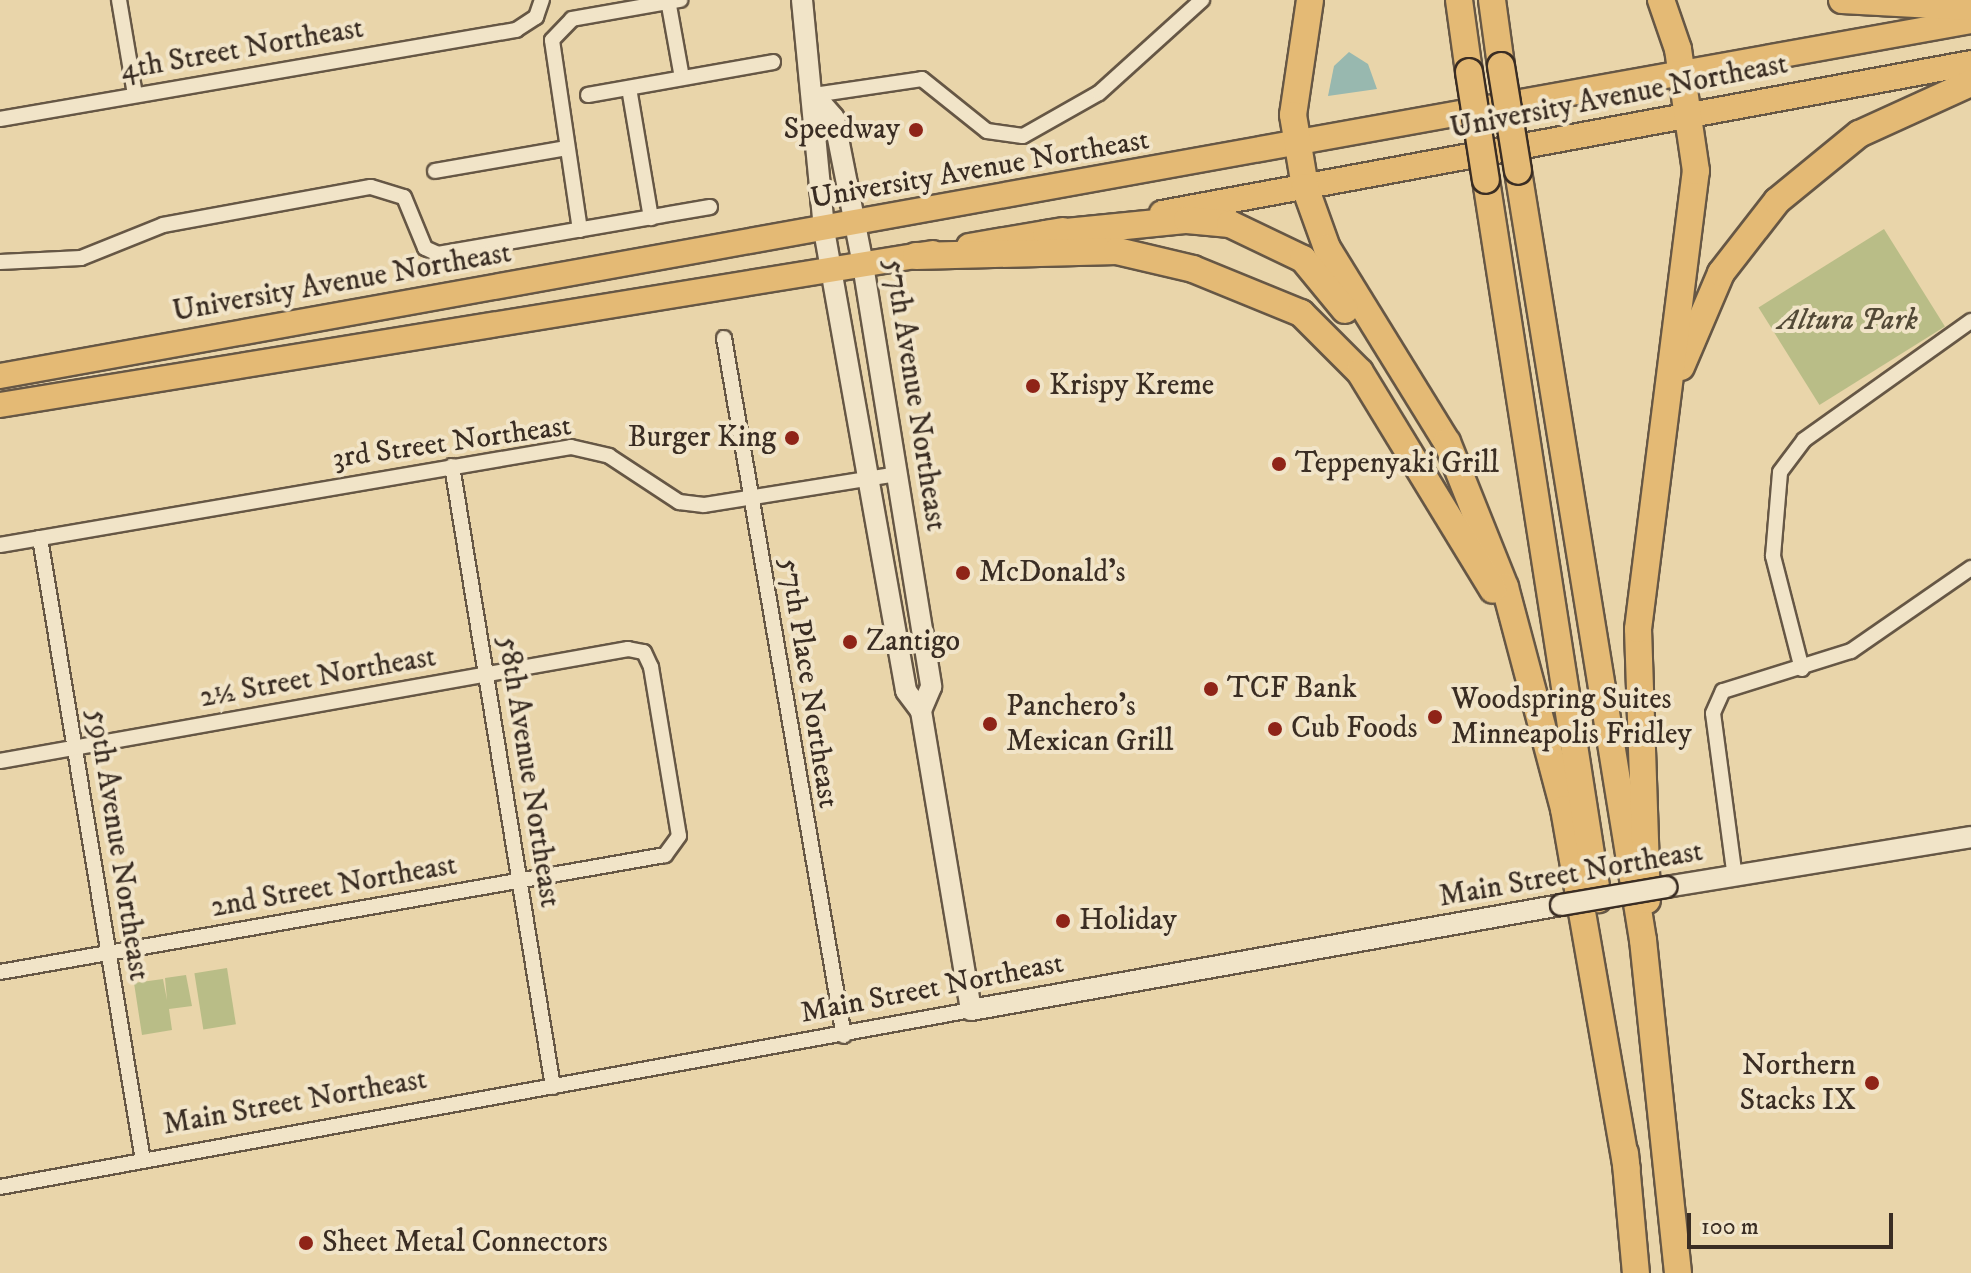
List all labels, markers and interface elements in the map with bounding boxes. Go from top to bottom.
street label: 4th Street Northeast [118,11,366,89]
street label: University Avenue Northeast [1447,47,1791,147]
place label: Speedway [784,112,900,148]
marker: Speedway [907,121,925,139]
street label: University Avenue Northeast [808,122,1152,218]
street label: University Avenue Northeast [170,235,514,331]
street label: 57th Avenue Northeast [875,256,953,534]
park label: Altura Park [1778,303,1918,339]
place label: Krispy Kreme [1049,368,1214,404]
marker: Krispy Kreme [1024,377,1042,395]
street label: 3rd Street Northeast [330,408,574,478]
place label: Burger King [628,420,776,456]
marker: Burger King [783,429,801,447]
place label: Teppenyaki Grill [1295,446,1499,482]
marker: Teppenyaki Grill [1270,455,1288,473]
street label: 57th Place Northeast [770,555,846,811]
place label: McDonald's [979,555,1126,591]
marker: McDonald's [954,564,972,582]
place label: Zantigo [866,624,960,660]
marker: Zantigo [841,633,859,651]
street label: 58th Avenue Northeast [489,634,567,910]
street label: 2½ Street Northeast [197,640,439,716]
place label: TCF Bank [1227,671,1357,707]
marker: TCF Bank [1202,680,1220,698]
place label: Woodspring Suites Minneapolis Fridley [1451,682,1692,752]
place label: Panchero's Mexican Grill [1006,689,1174,760]
street label: 59th Avenue Northeast [78,707,156,983]
marker: Woodspring Suites Minneapolis Fridley [1426,708,1444,726]
place label: Cub Foods [1291,711,1417,747]
marker: Panchero's Mexican Grill [981,715,999,733]
marker: Cub Foods [1266,720,1284,738]
street label: Main Street Northeast [1436,834,1706,916]
street label: 2nd Street Northeast [208,848,460,926]
place label: Holiday [1079,903,1177,939]
marker: Holiday [1054,912,1072,930]
street label: Main Street Northeast [797,946,1067,1032]
place label: Northern Stacks IX [1740,1048,1856,1118]
street label: Main Street Northeast [160,1062,430,1144]
marker: Northern Stacks IX [1863,1074,1881,1092]
scale bar [1691,1197,1897,1247]
text: 100 m [1701,1212,1759,1242]
place label: Sheet Metal Connectors [322,1225,608,1261]
marker: Sheet Metal Connectors [297,1234,315,1252]

